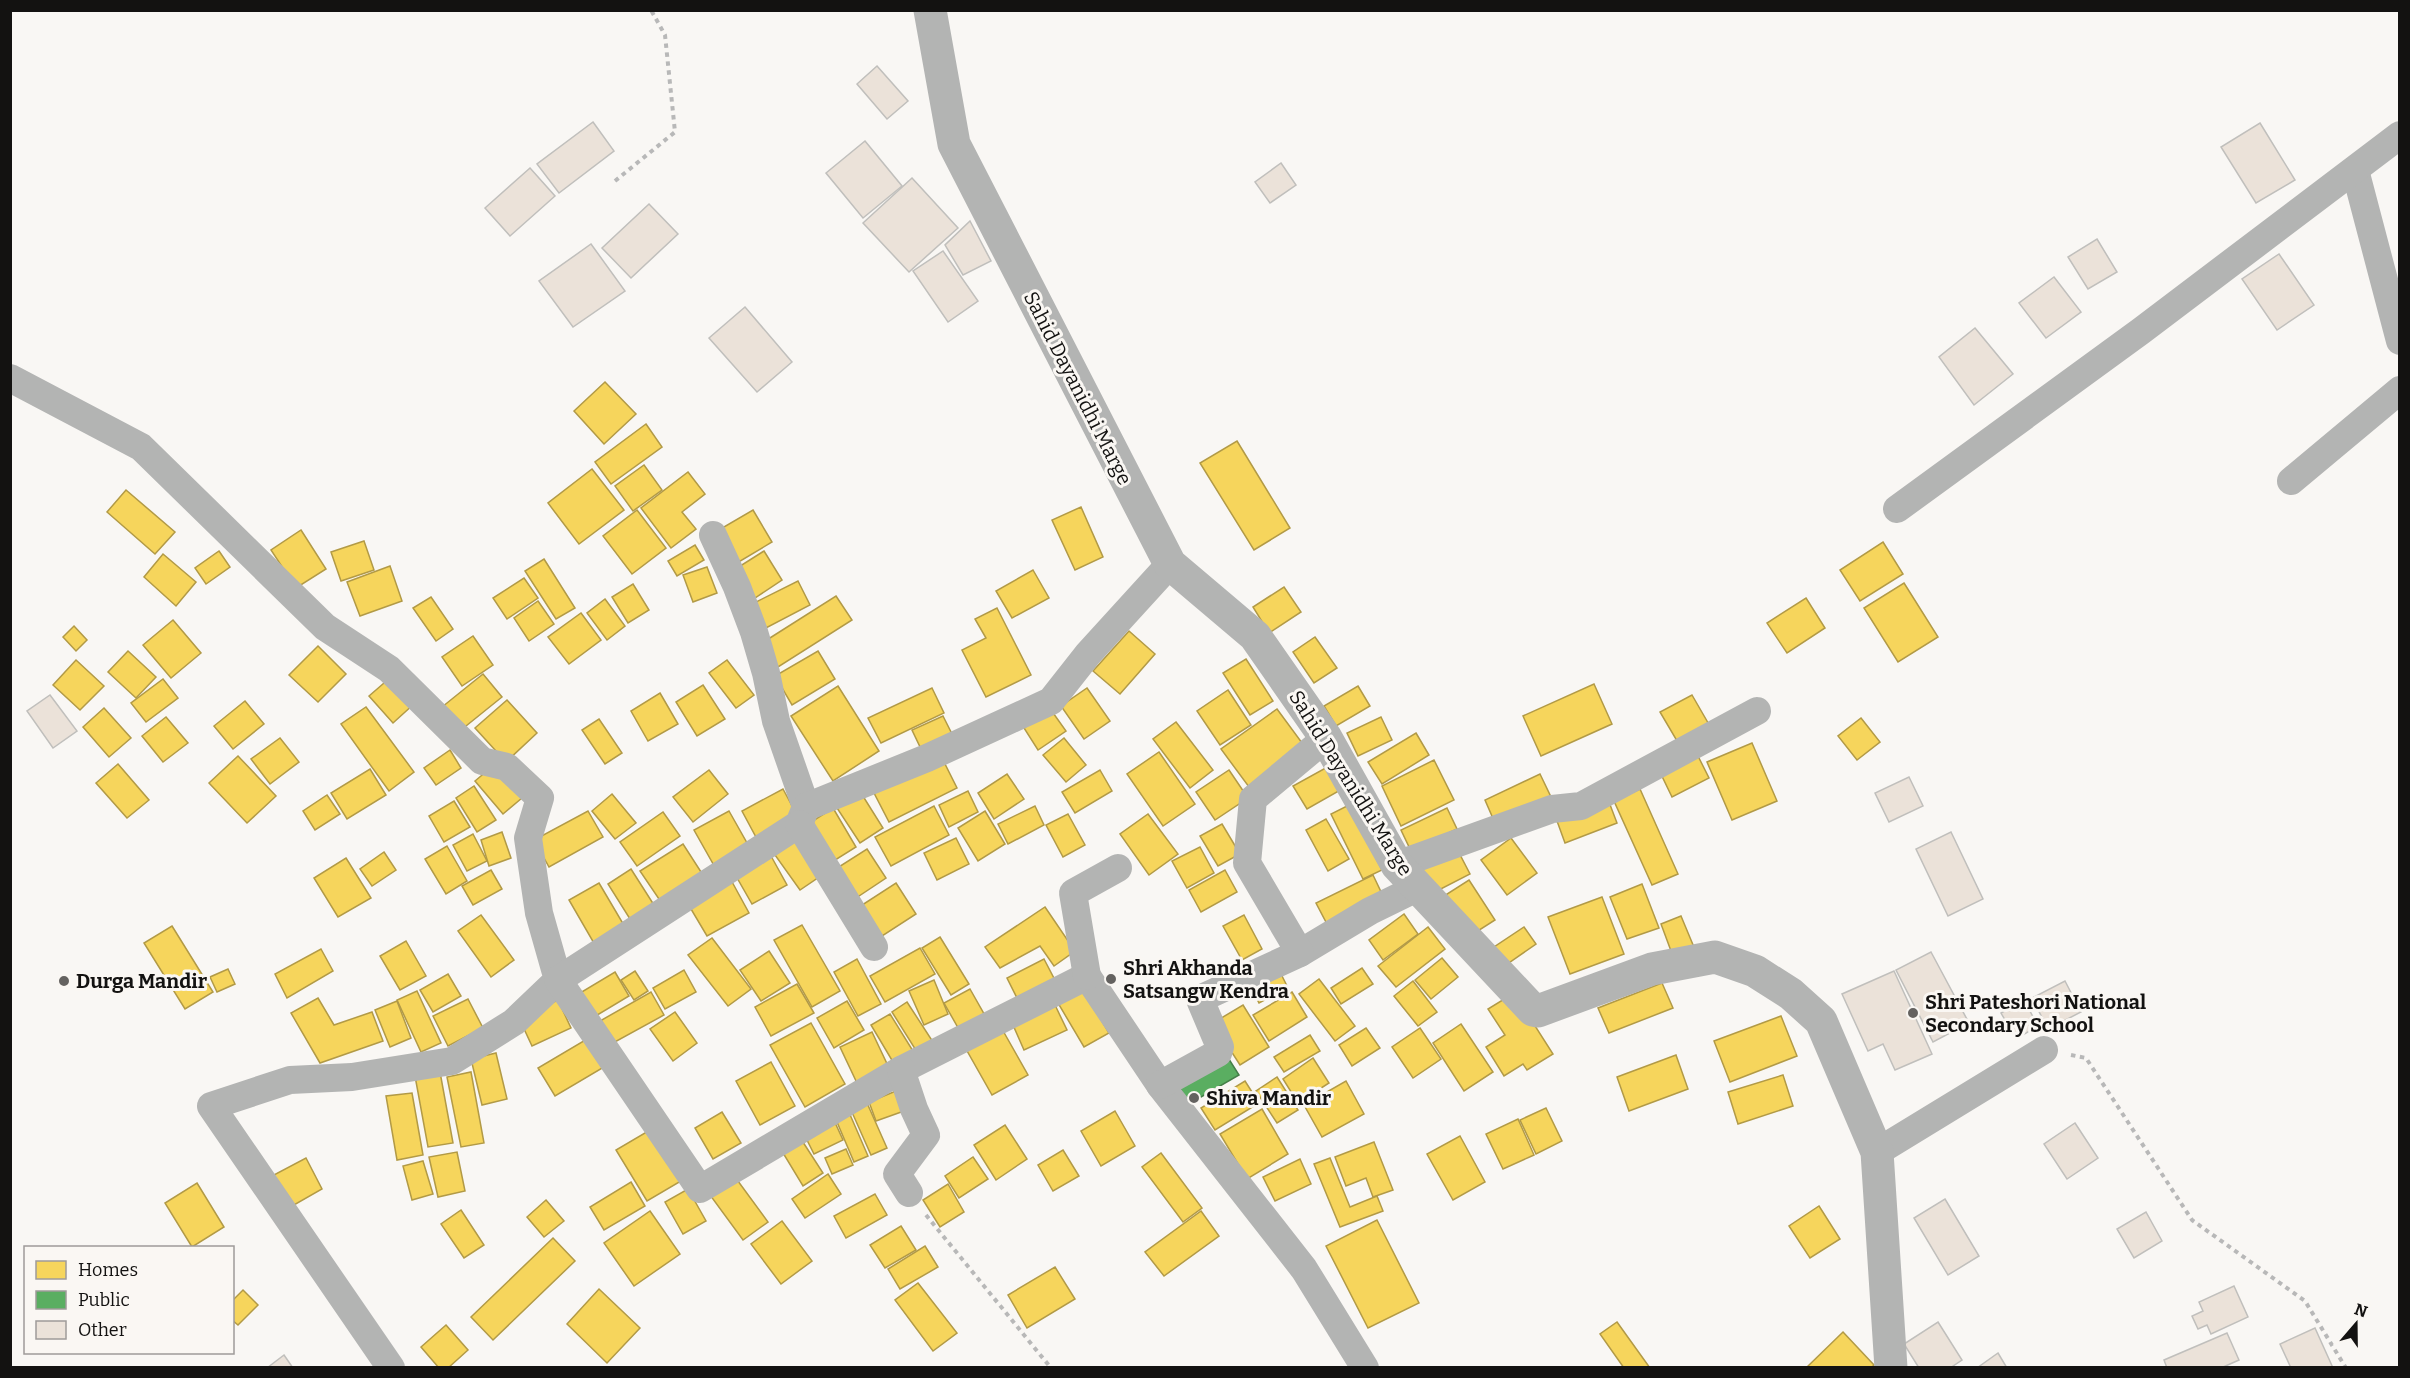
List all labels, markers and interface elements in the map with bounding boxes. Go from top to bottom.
street label: Sahid Dayanidhi Marge [1019,287,1137,489]
street label: Sahid Dayanidhi Marge [1284,686,1418,880]
place label: Shri Akhanda Satsangw Kendra [1123,956,1289,1003]
place label: Durga Mandir [76,969,208,993]
marker: Shri Akhanda Satsangw Kendra [1104,972,1118,986]
marker: Durga Mandir [57,974,71,988]
place label: Shri Pateshori National Secondary School [1925,990,2146,1037]
marker: Shri Pateshori National Secondary School [1906,1006,1920,1020]
place label: Shiva Mandir [1206,1086,1332,1110]
marker: Shiva Mandir [1187,1091,1201,1105]
legend [24,1246,234,1354]
text: Homes [78,1259,138,1281]
text: Public [78,1289,130,1311]
north arrow [2326,1294,2386,1354]
text: N [2352,1299,2370,1321]
text: Other [78,1319,127,1341]

